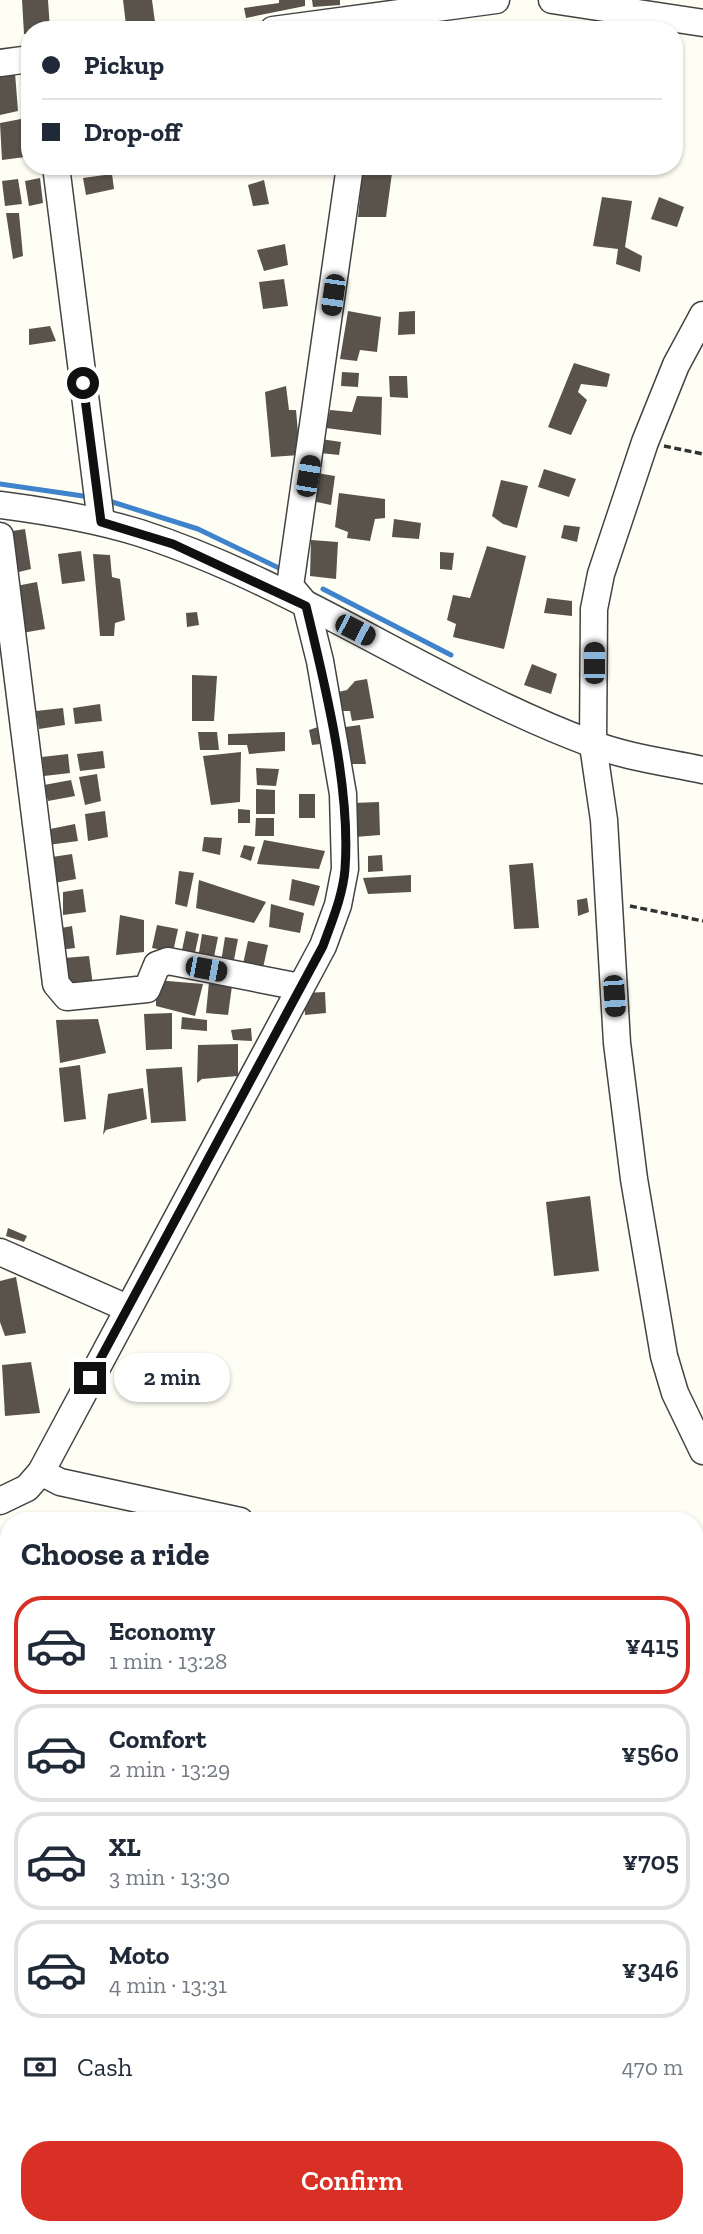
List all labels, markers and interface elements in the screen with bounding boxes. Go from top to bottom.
text: Pickup [84,49,164,81]
text: Drop-off [84,116,181,148]
car [320,273,347,317]
route start [67,367,99,399]
car [295,454,322,498]
car [332,611,379,649]
car [584,642,605,684]
car [184,955,229,983]
car [603,974,626,1018]
callout: 2 min [114,1354,230,1402]
route end [74,1362,106,1394]
text: 2 min [143,1363,201,1391]
text: Choose a ride [21,1535,209,1573]
icon: car [25,1614,88,1677]
text: Economy [109,1615,215,1647]
text: ¥415 [625,1629,679,1661]
text: 1 min · 13:28 [109,1647,228,1675]
icon: car [25,1722,88,1785]
text: Comfort [109,1723,206,1755]
text: ¥560 [621,1737,679,1769]
text: 2 min · 13:29 [109,1755,230,1783]
icon: car [25,1830,88,1893]
text: XL [109,1831,141,1863]
text: ¥705 [623,1845,679,1877]
text: 3 min · 13:30 [109,1863,230,1891]
icon: car [25,1938,88,2001]
text: Moto [109,1939,169,1971]
text: ¥346 [622,1953,679,1985]
text: 4 min · 13:31 [109,1971,227,1999]
icon: cash [21,2048,59,2086]
text: Cash [77,2051,132,2083]
text: 470 m [622,2053,683,2081]
button: Confirm [21,2141,683,2221]

